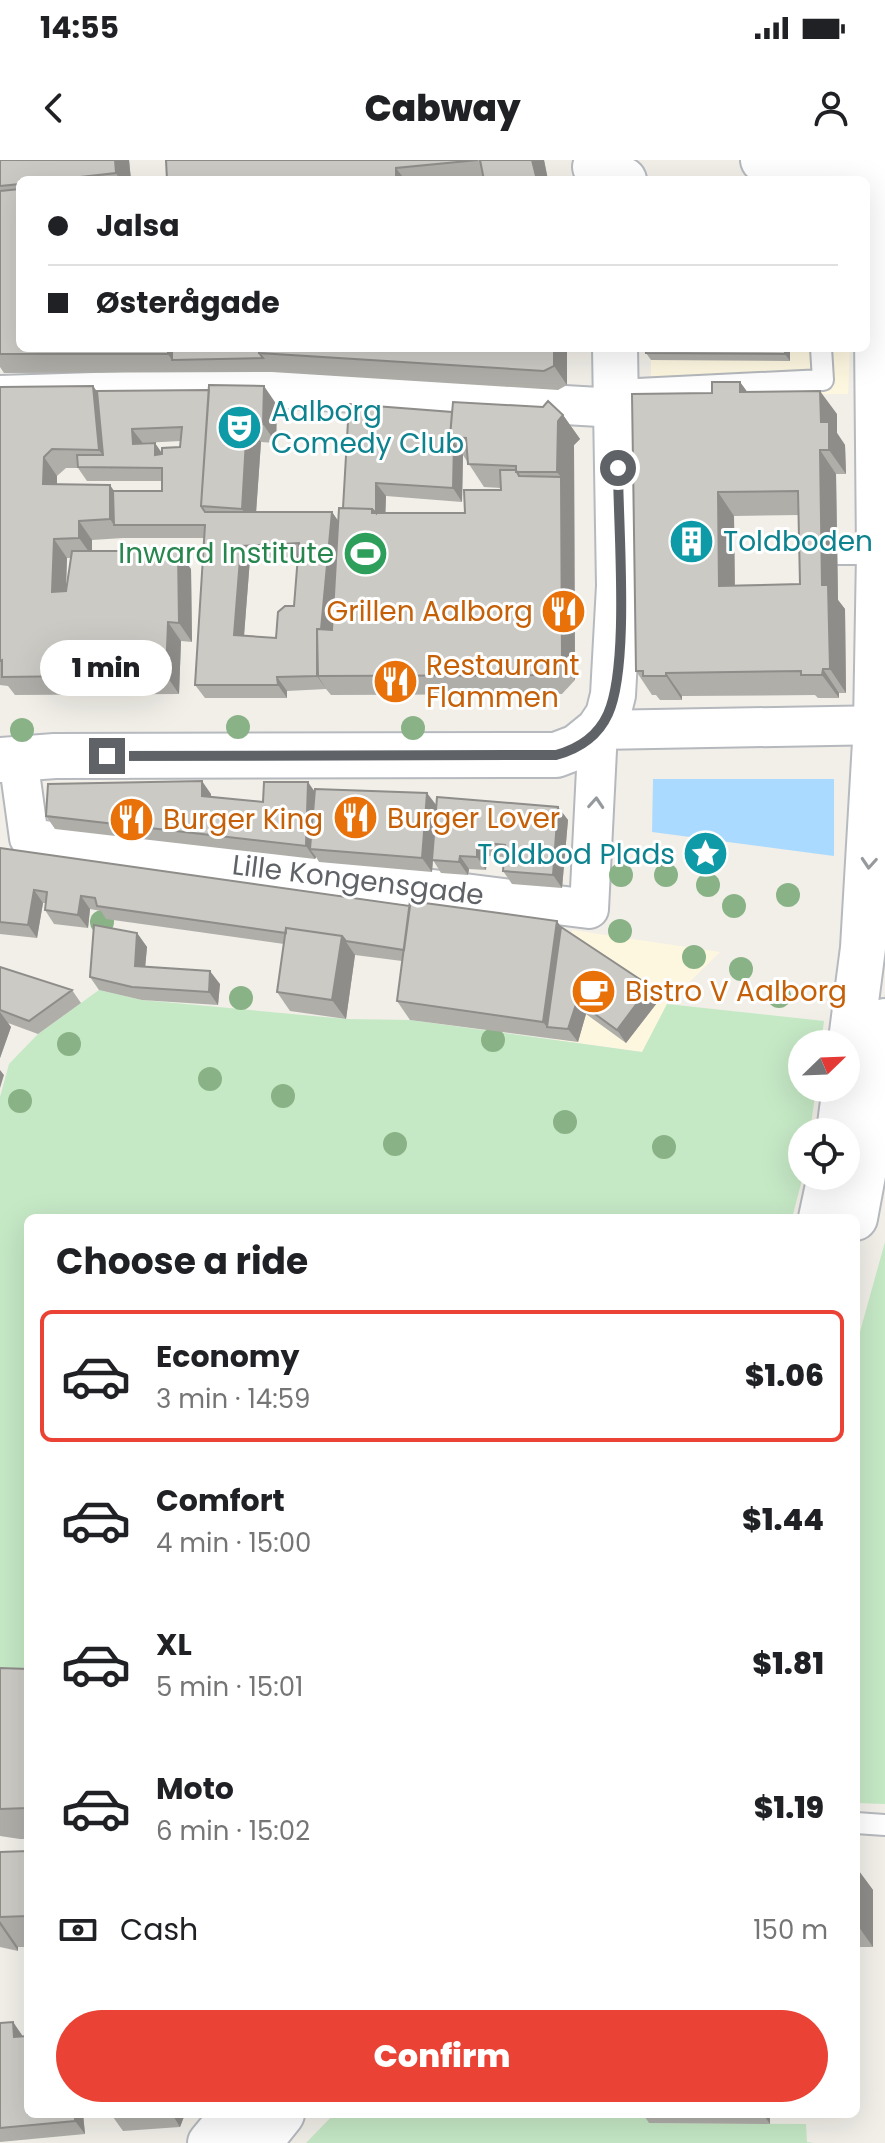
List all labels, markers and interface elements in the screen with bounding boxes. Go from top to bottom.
text: 14:55 [40,6,119,49]
text: Cabway [364,83,521,134]
icon: back [32,86,76,130]
icon: person [809,86,853,130]
text: Jalsa [96,204,180,247]
text: Østerågade [96,281,280,324]
place label: Aalborg Comedy Club [271,392,464,463]
theatre icon: Aalborg Comedy Club [216,403,264,451]
route start [600,450,636,486]
building icon: Toldboden [668,517,716,565]
place label: Toldboden [723,522,873,561]
sports icon: Inward Institute [341,529,389,577]
place label: Inward Institute [118,534,334,573]
restaurant icon: Grillen Aalborg [540,587,588,635]
place label: Grillen Aalborg [326,592,533,631]
callout: 1 min [41,640,173,696]
place label: Restaurant Flammen [426,646,580,717]
text: 1 min [72,650,140,686]
restaurant icon: Restaurant Flammen [371,657,419,705]
route end [89,738,125,774]
restaurant icon: Burger Lover [332,794,380,842]
restaurant icon: Burger King [108,795,156,843]
one-way arrow [587,796,604,809]
place label: Burger Lover [387,799,560,838]
place label: Burger King [163,800,323,839]
place icon: Toldbod Plads [682,830,730,878]
place label: Toldbod Plads [477,835,675,874]
street label: Lille Kongensgade [230,845,486,915]
one-way arrow [861,857,878,870]
cafe icon: Bistro V Aalborg [570,967,618,1015]
place label: Bistro V Aalborg [625,972,847,1011]
north arrow [788,1030,860,1102]
map controls [788,1030,860,1190]
button: locate [788,1118,860,1190]
text: Choose a ride [56,1236,308,1287]
text: Economy [156,1335,300,1378]
icon: car [60,1340,132,1412]
text: $1.06 [745,1354,824,1397]
text: 3 min · 14:59 [156,1381,310,1417]
text: Comfort [156,1479,285,1522]
icon: car [60,1484,132,1556]
text: $1.44 [742,1498,824,1541]
text: 4 min · 15:00 [156,1525,311,1561]
text: XL [156,1623,192,1666]
icon: car [60,1628,132,1700]
text: $1.81 [752,1642,824,1685]
text: 5 min · 15:01 [156,1669,303,1705]
text: Moto [156,1767,234,1810]
icon: car [60,1772,132,1844]
text: $1.19 [754,1786,824,1829]
text: 6 min · 15:02 [156,1813,310,1849]
icon: cash [56,1908,100,1952]
text: Cash [120,1908,198,1951]
text: 150 m [753,1912,828,1948]
button: Confirm [56,2010,828,2102]

